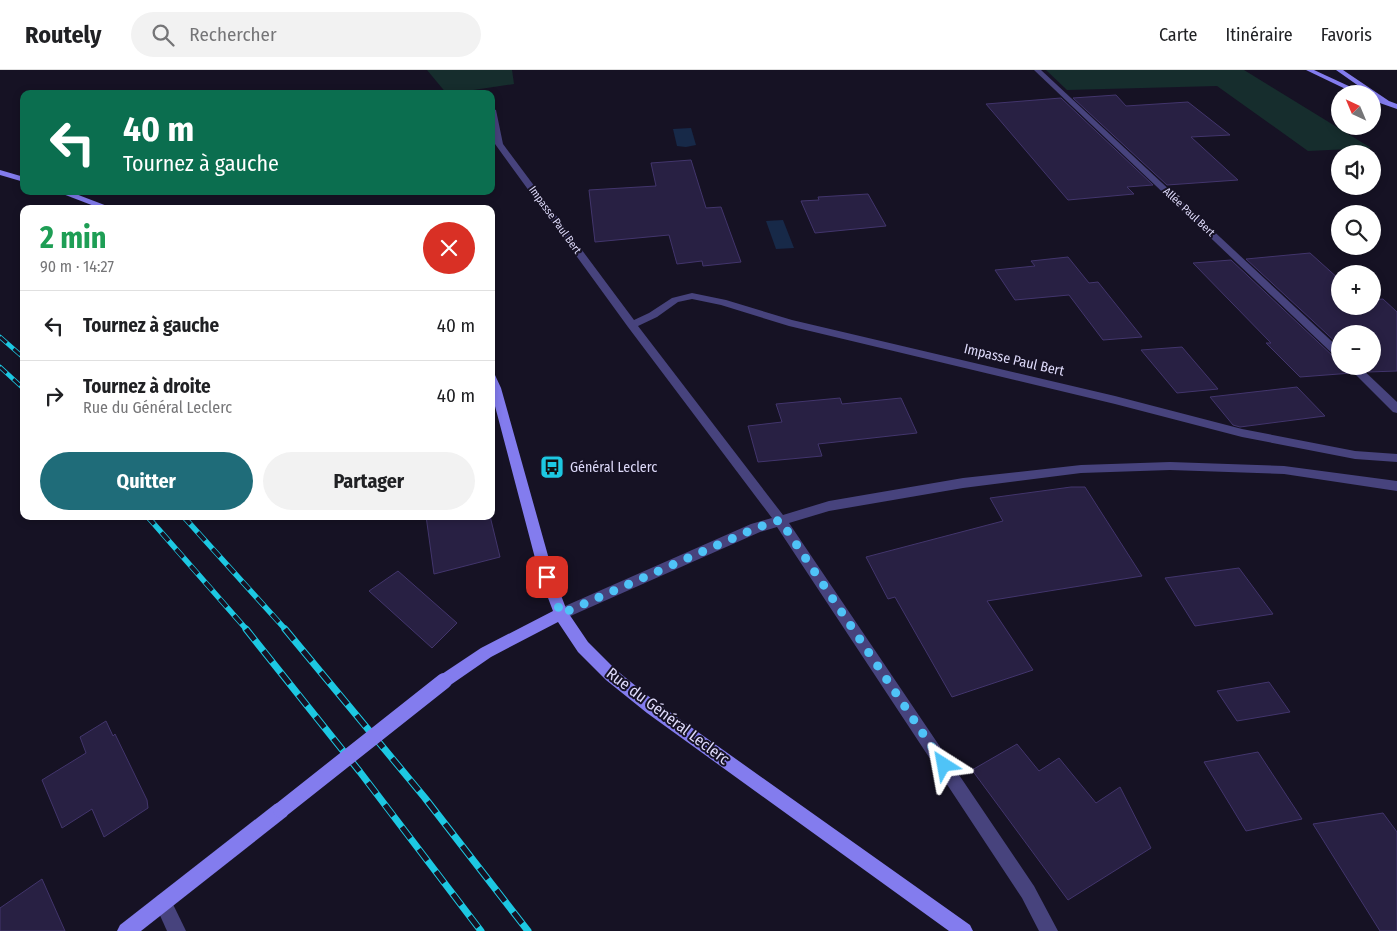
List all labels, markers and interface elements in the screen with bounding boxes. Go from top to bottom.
search box [131,12,481,57]
text: Routely [25,21,101,49]
icon: search [149,21,177,49]
text: Rechercher [189,23,277,46]
text: Carte [1159,24,1197,46]
text: Itinéraire [1225,24,1293,46]
text: Favoris [1321,24,1372,46]
north arrow [1331,85,1381,135]
map controls [1331,85,1381,375]
text: 40 m [123,108,194,150]
icon: left [40,110,105,175]
button: sound [1331,145,1381,195]
text: Tournez à gauche [123,150,279,177]
street label: Impasse Paul Bert [526,184,584,257]
street label: Allée Paul Bert [1161,185,1218,239]
button: search [1331,205,1381,255]
text: 2 min [40,220,107,256]
button: close [423,222,475,274]
text: 90 m · 14:27 [40,257,114,276]
button: + [1331,265,1381,315]
icon: left [40,312,68,340]
text: Tournez à gauche [83,314,219,337]
text: 40 m [437,314,475,337]
button: − [1331,325,1381,375]
street label: Impasse Paul Bert [962,340,1066,380]
text: Tournez à droite [83,375,211,398]
icon: right [40,382,68,410]
text: 40 m [437,384,475,407]
text: Rue du Général Leclerc [83,398,232,417]
button: Quitter [40,452,253,510]
button: Partager [263,452,475,510]
bus stop icon: Général Leclerc [539,454,565,480]
place label: Général Leclerc [570,459,657,476]
pin [526,556,568,598]
icon: arrive [533,563,561,591]
street label: Rue du Général Leclerc [603,664,733,769]
position arrow [917,738,969,790]

